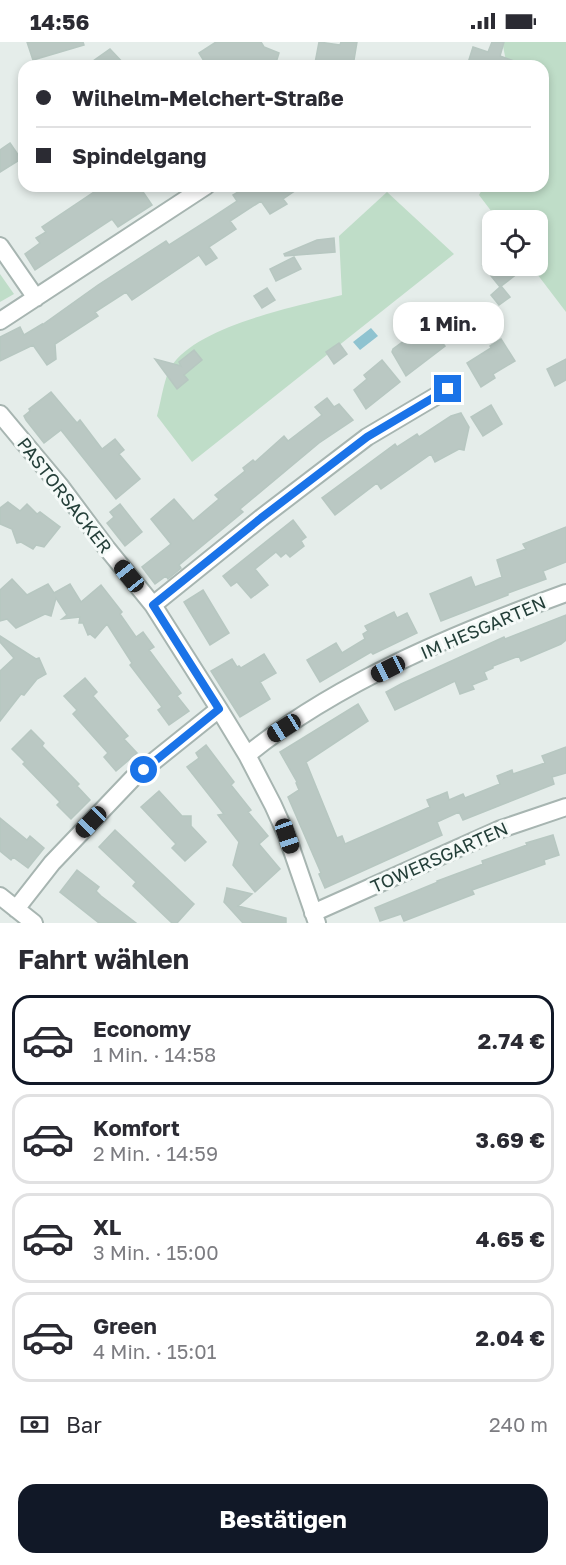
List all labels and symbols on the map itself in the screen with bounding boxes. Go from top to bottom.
callout: 1 Min. [392,302,504,344]
route end [434,375,461,402]
street label: PASTORSACKER [13,433,117,557]
car [111,556,147,596]
street label: IM HESGARTEN [417,591,549,663]
car [368,653,408,685]
car [264,711,304,745]
route start [130,756,157,783]
car [72,803,110,841]
car [273,816,301,856]
street label: TOWERSGARTEN [367,817,511,897]

